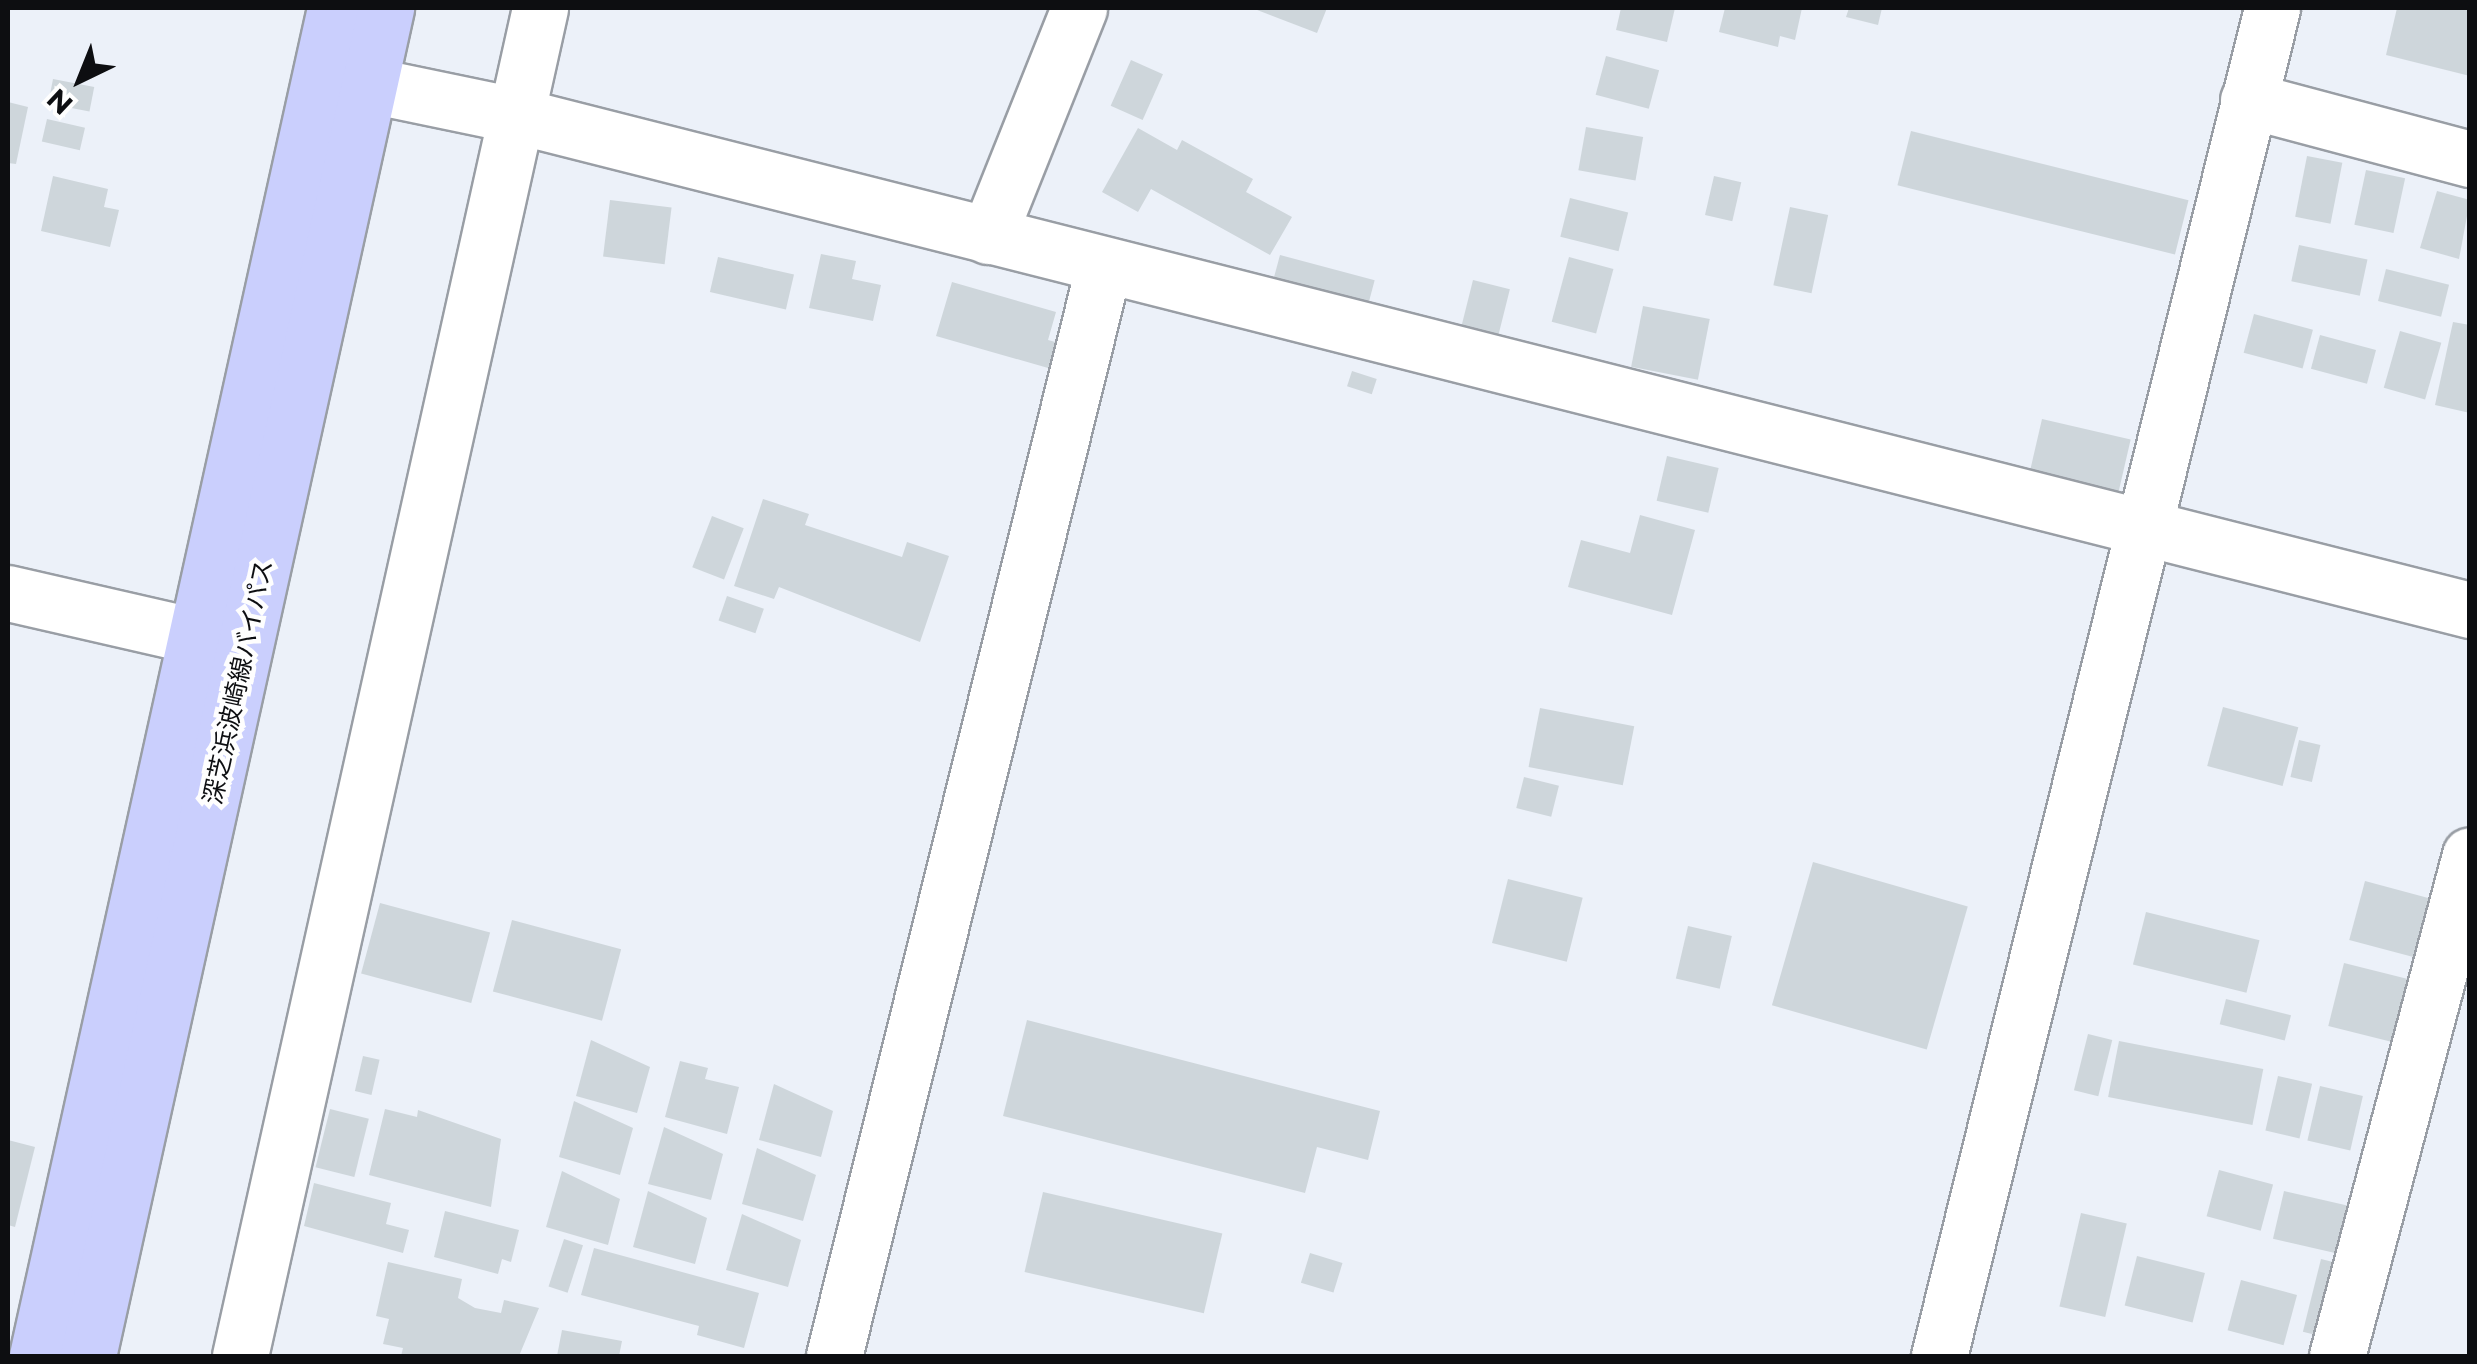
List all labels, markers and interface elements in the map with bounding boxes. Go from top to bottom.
north arrow [30,30,130,130]
text: N [40,82,79,122]
street label: 深芝浜波崎線バイパス [197,557,279,807]

